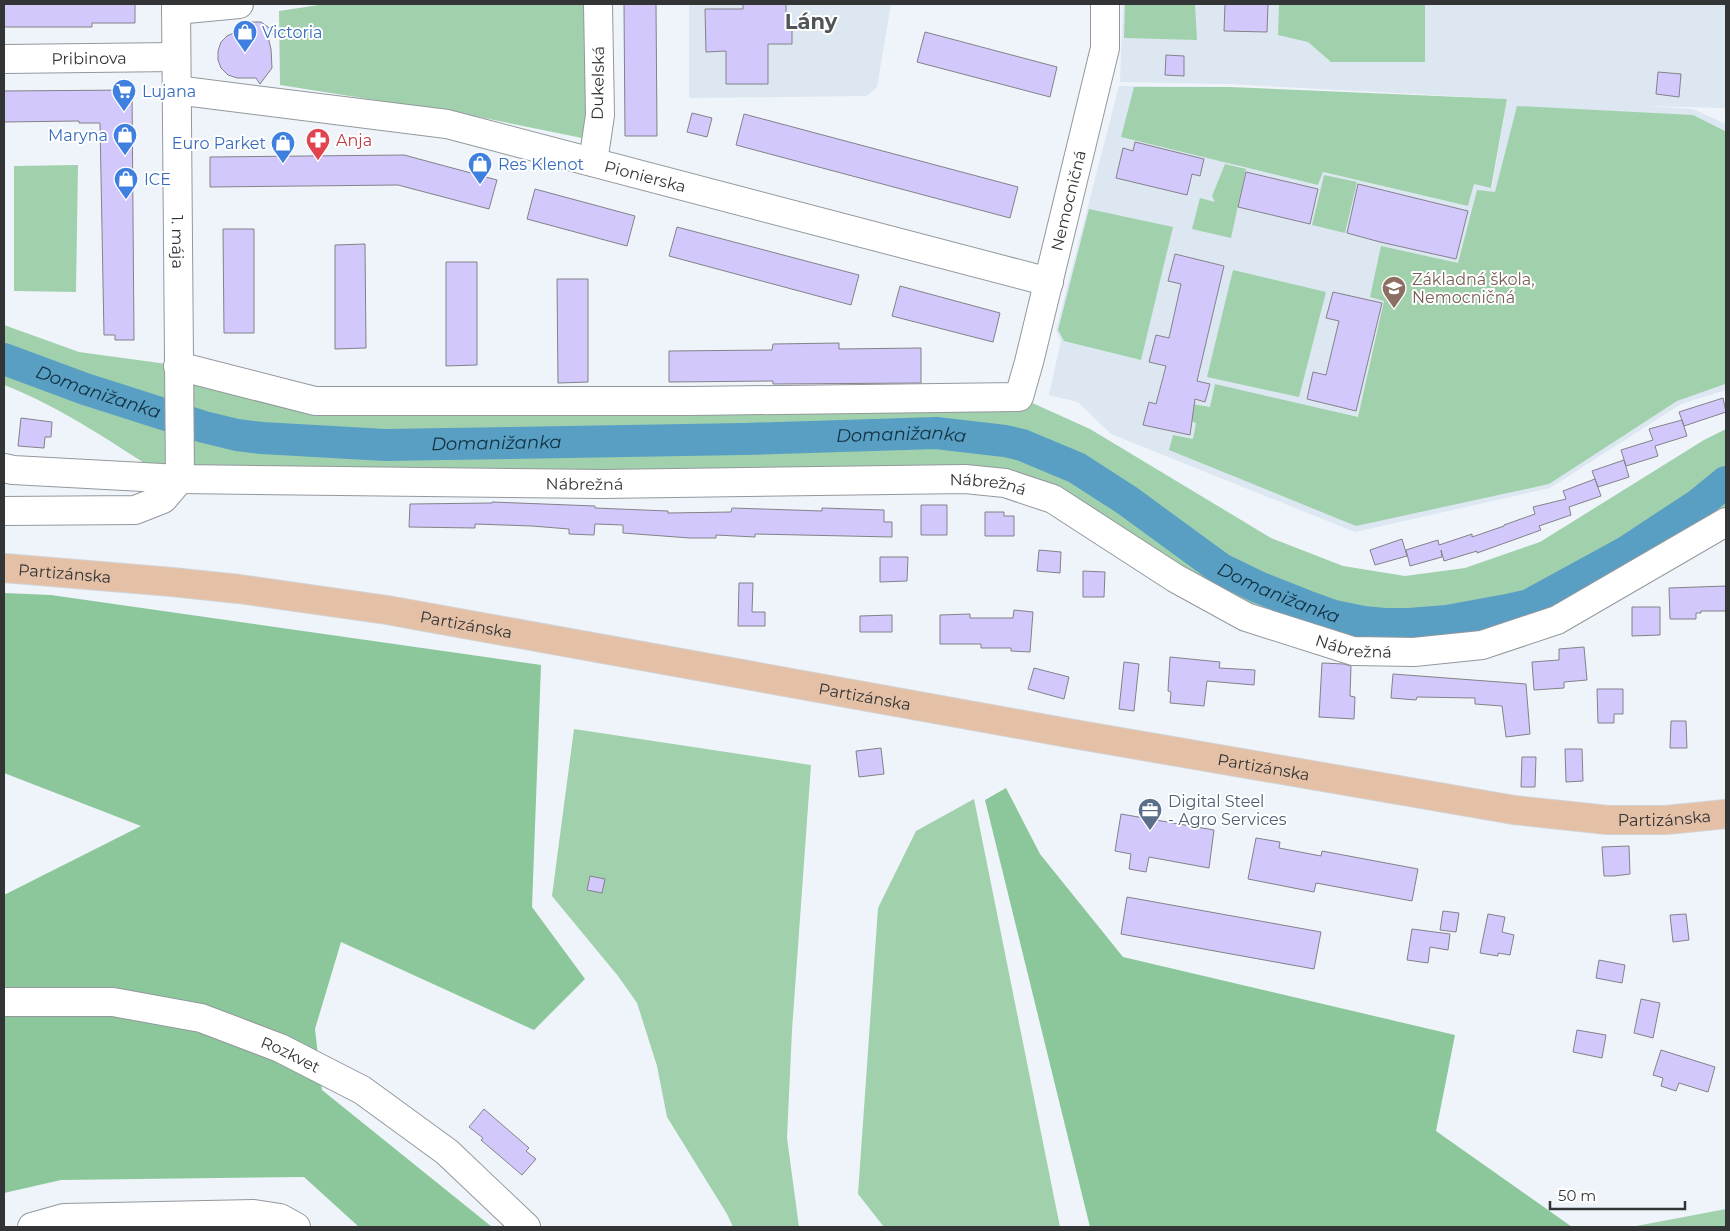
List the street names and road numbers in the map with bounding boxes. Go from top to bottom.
street label: Dukelská [588,46,608,120]
street label: Pribinova [51,48,127,68]
street label: Nemocničná [1047,148,1089,253]
street label: Pionierska [602,156,688,196]
street label: 1. mája [168,215,188,269]
street label: Nábrežná [950,469,1029,499]
street label: Nábrežná [546,474,623,494]
street label: Partizánska [17,560,112,586]
street label: Partizánska [419,607,514,642]
street label: Nábrežná [1313,630,1392,661]
street label: Partizánska [817,679,912,714]
street label: Partizánska [1216,749,1311,784]
street label: Partizánska [1618,806,1712,830]
street label: Rozkvet [258,1032,324,1077]

